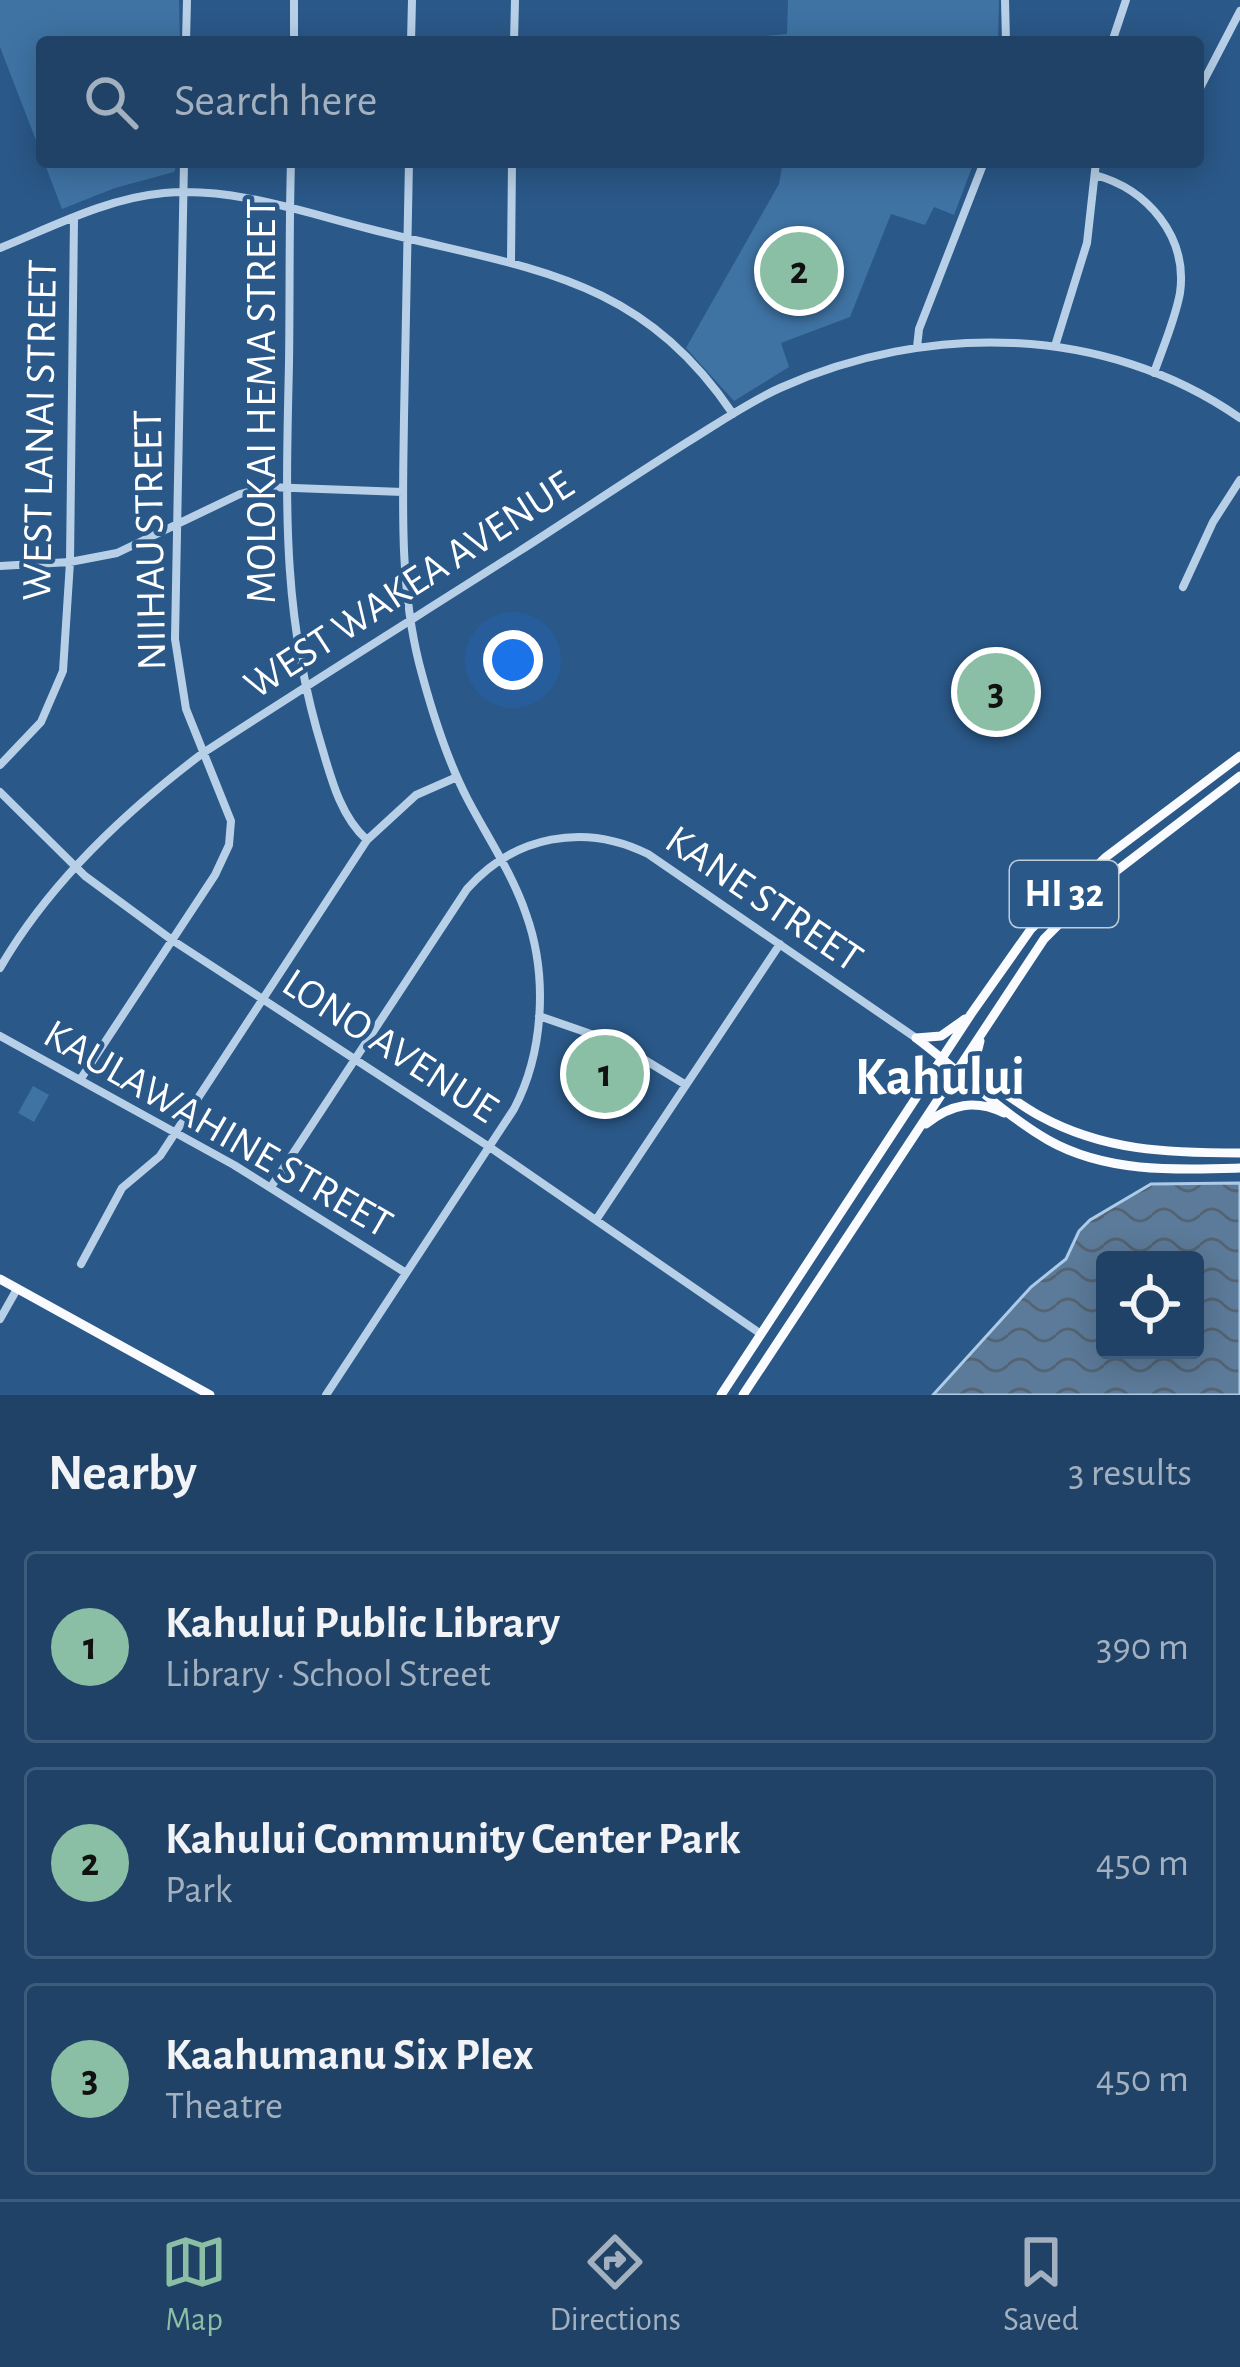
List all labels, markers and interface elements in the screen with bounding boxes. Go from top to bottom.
search box [36,36,1204,168]
icon: search [78,69,144,135]
text: Search here [174,79,377,124]
street label: MOLOKAI HEMA STREET [241,198,283,604]
pin: 2 [760,226,838,316]
street label: WEST LANAI STREET [16,259,64,601]
street label: NIIHAU STREET [127,409,173,671]
street label: WEST WAKEA AVENUE [237,463,581,707]
your location [483,630,543,690]
pin: 3 [957,647,1035,737]
street label: KANE STREET [658,818,870,980]
road number: HI 32 [1010,861,1118,927]
street label: LONO AVENUE [275,961,505,1131]
street label: KAULAWAHINE STREET [37,1012,399,1246]
pin: 1 [566,1029,644,1119]
district label: Kahului [855,1051,1025,1105]
map controls [1096,1251,1204,1359]
button: locate [1096,1251,1204,1359]
text: Nearby [48,1448,197,1499]
text: 3 results [1068,1454,1192,1493]
text: Kahului Public Library [165,1601,560,1646]
text: 1 [83,1628,97,1667]
text: 390 m [1096,1628,1189,1667]
text: Library · School Street [165,1655,491,1694]
text: Kahului Community Center Park [165,1817,741,1862]
text: 2 [81,1844,99,1883]
text: 450 m [1096,1844,1189,1883]
text: Park [165,1871,232,1910]
text: Kaahumanu Six Plex [165,2033,534,2078]
text: 3 [82,2060,98,2099]
text: 450 m [1096,2060,1189,2099]
text: Theatre [165,2087,283,2126]
tab: Map [161,2229,227,2341]
tab: Directions [549,2229,681,2341]
tab: Saved [1003,2229,1079,2341]

